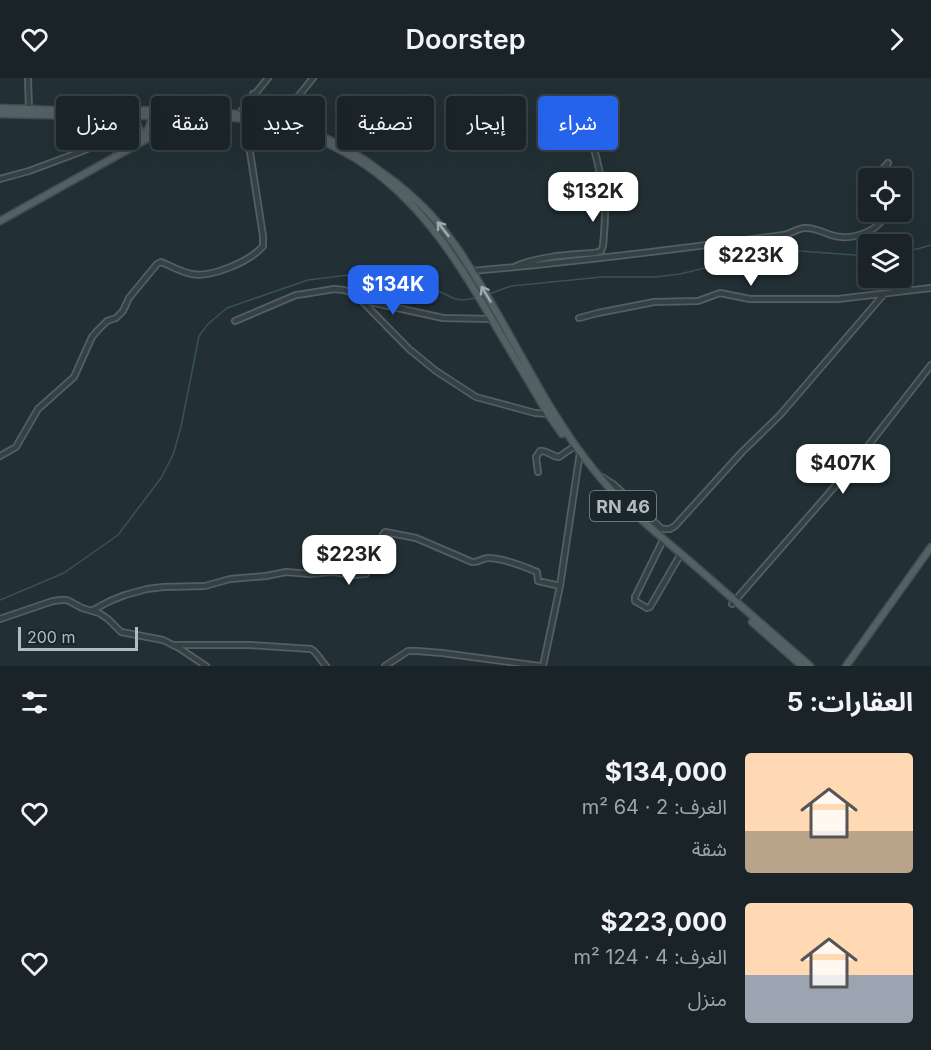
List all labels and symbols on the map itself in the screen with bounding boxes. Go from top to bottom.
pin: $132K [551,172,635,223]
one-way arrow [436,221,449,237]
pin: $223K [709,236,793,287]
pin: $134K [351,265,435,316]
one-way arrow [480,286,492,303]
pin: $407K [801,444,885,495]
road number: RN 46 [590,491,656,521]
pin: $223K [307,535,391,586]
scale bar [18,624,138,652]

